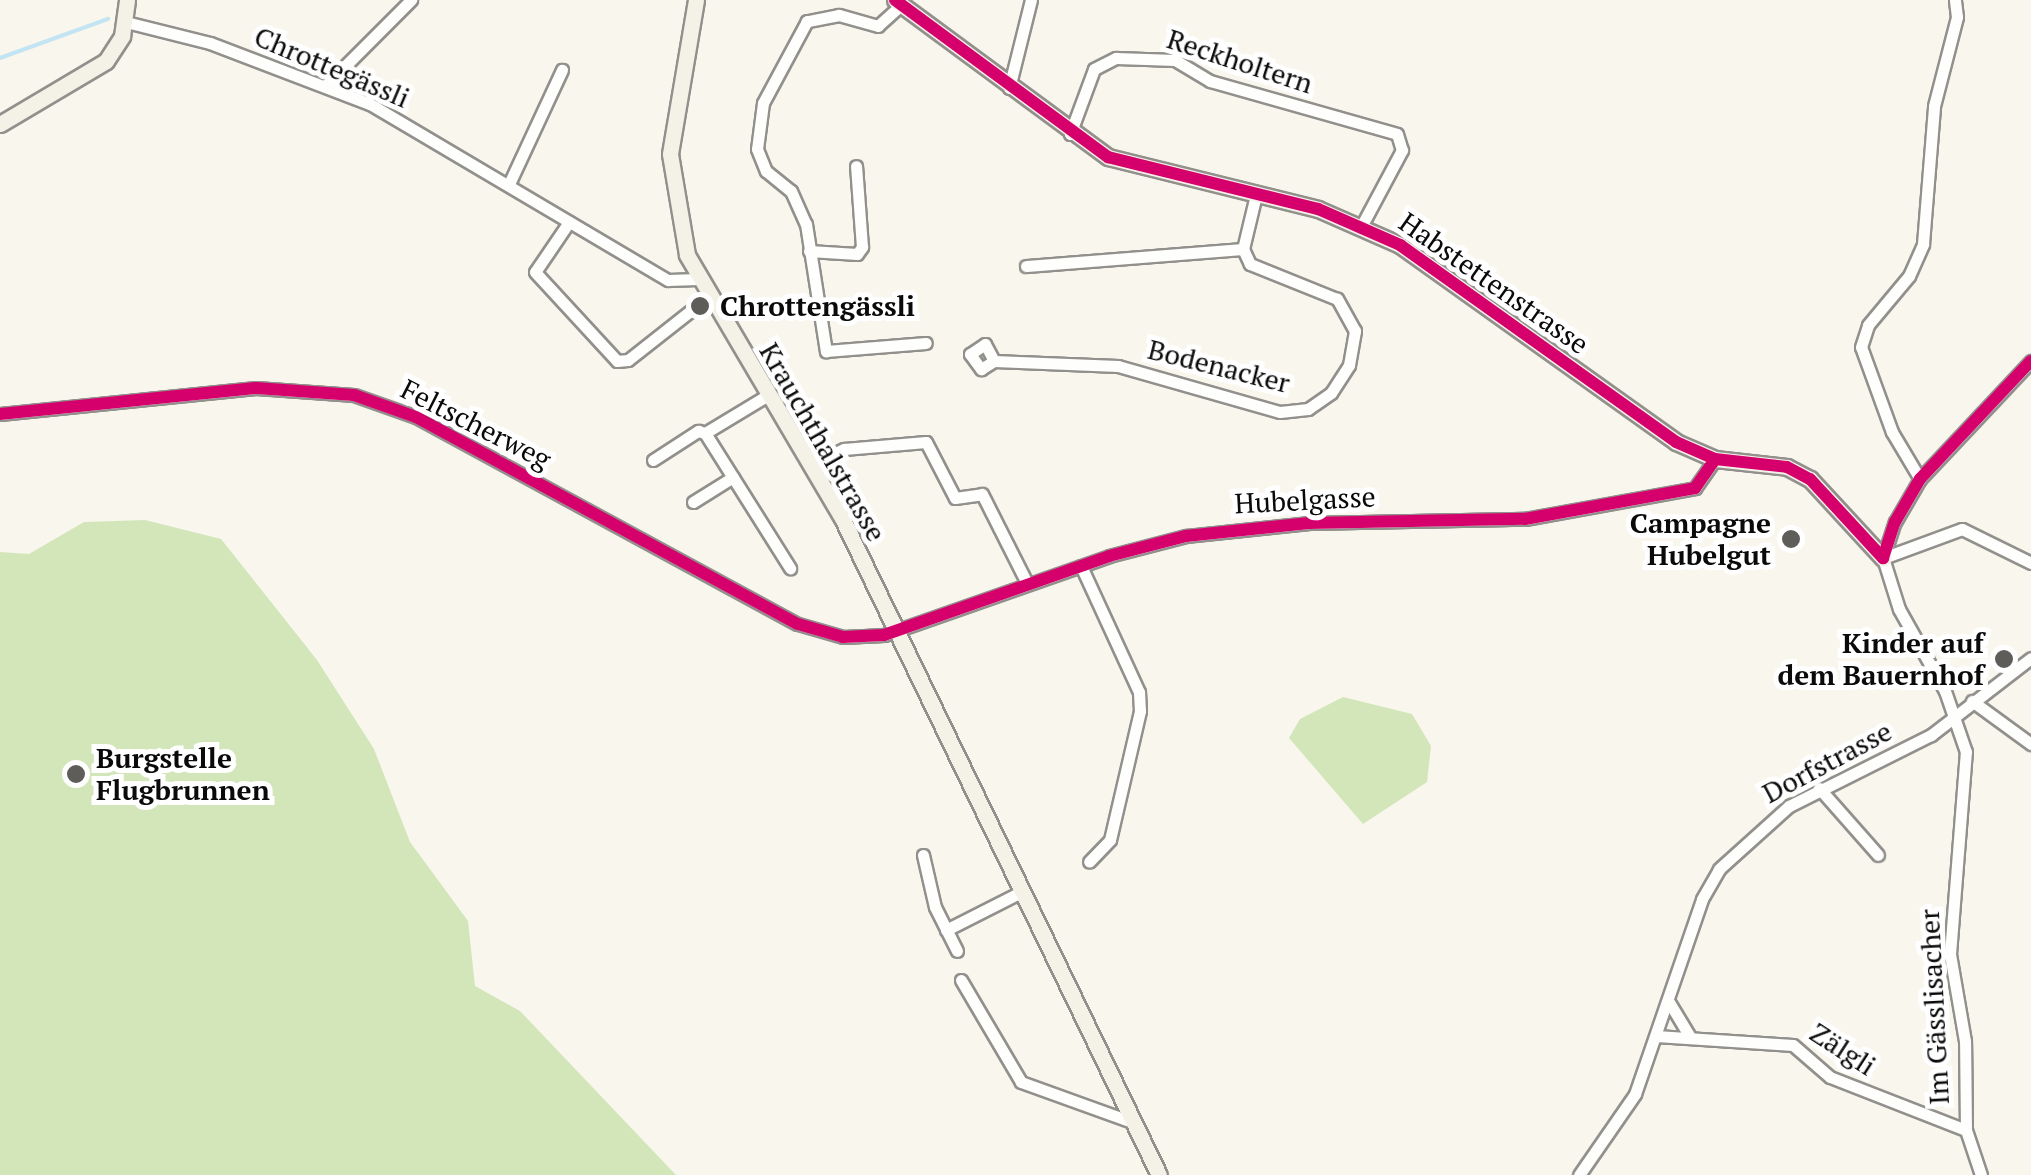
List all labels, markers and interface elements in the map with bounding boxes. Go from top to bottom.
street label: Chrottegässli [249,19,415,115]
street label: Reckholtern [1163,22,1317,100]
street label: Habstettenstrasse [1393,205,1595,361]
place label: Chrottengässli [720,289,915,323]
marker: Chrottengässli [689,295,711,317]
street label: Bodenacker [1145,332,1293,400]
street label: Krauchthalstrasse [753,337,893,547]
street label: Feltscherweg [395,372,557,476]
street label: Hubelgasse [1234,480,1376,520]
place label: Campagne Hubelgut [1630,506,1771,572]
marker: Campagne Hubelgut [1780,528,1802,550]
place label: Kinder auf dem Bauernhof [1777,626,1984,692]
marker: Kinder auf dem Bauernhof [1993,648,2015,670]
street label: Dorfstrasse [1757,714,1897,810]
place label: Burgstelle Flugbrunnen [96,741,270,807]
marker: Burgstelle Flugbrunnen [65,763,87,785]
street label: Im Gässlisacher [1912,908,1956,1106]
street label: Zälgli [1804,1016,1882,1082]

